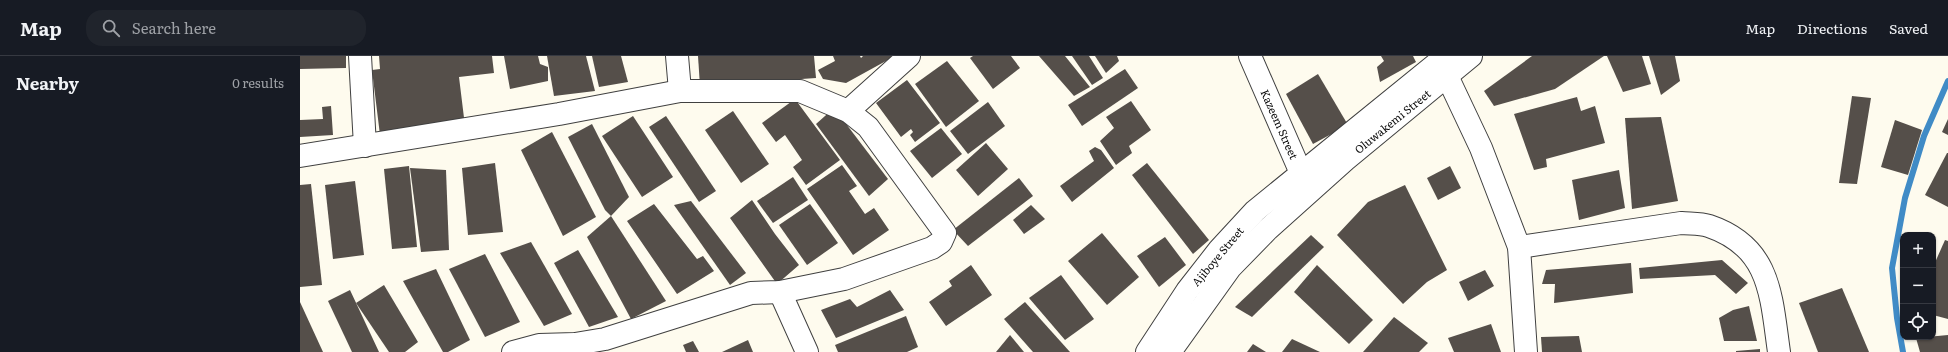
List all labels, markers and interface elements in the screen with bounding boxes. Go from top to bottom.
search box [86,10,366,46]
text: Map [20,14,62,42]
text: Search here [132,16,216,39]
icon: search [100,17,122,39]
text: Map [1745,18,1775,38]
text: Directions [1797,18,1867,38]
text: Saved [1889,18,1928,38]
text: Nearby [16,70,79,95]
text: 0 results [232,73,284,92]
street label: Oluwakemi Street [1350,85,1434,157]
street label: Kazeem Street [1257,86,1303,162]
street label: Ajiboye Street [1187,222,1247,289]
map controls [1900,232,1936,340]
button: + [1900,232,1936,268]
button: − [1900,268,1936,304]
button: locate [1900,304,1936,340]

